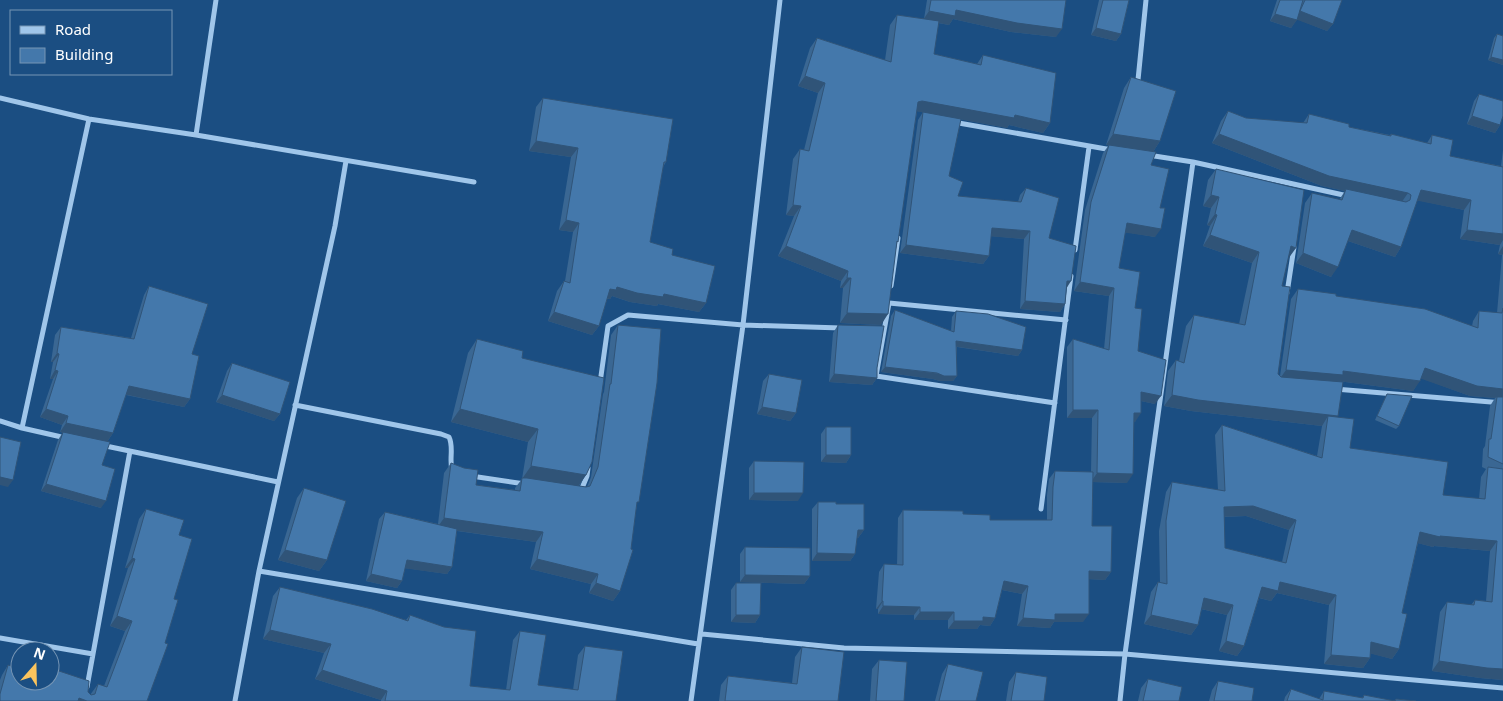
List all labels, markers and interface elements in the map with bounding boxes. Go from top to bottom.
legend [10,10,172,75]
text: Road [55,19,91,39]
text: Building [55,44,113,64]
north arrow [10,641,60,691]
text: N [31,642,48,664]

